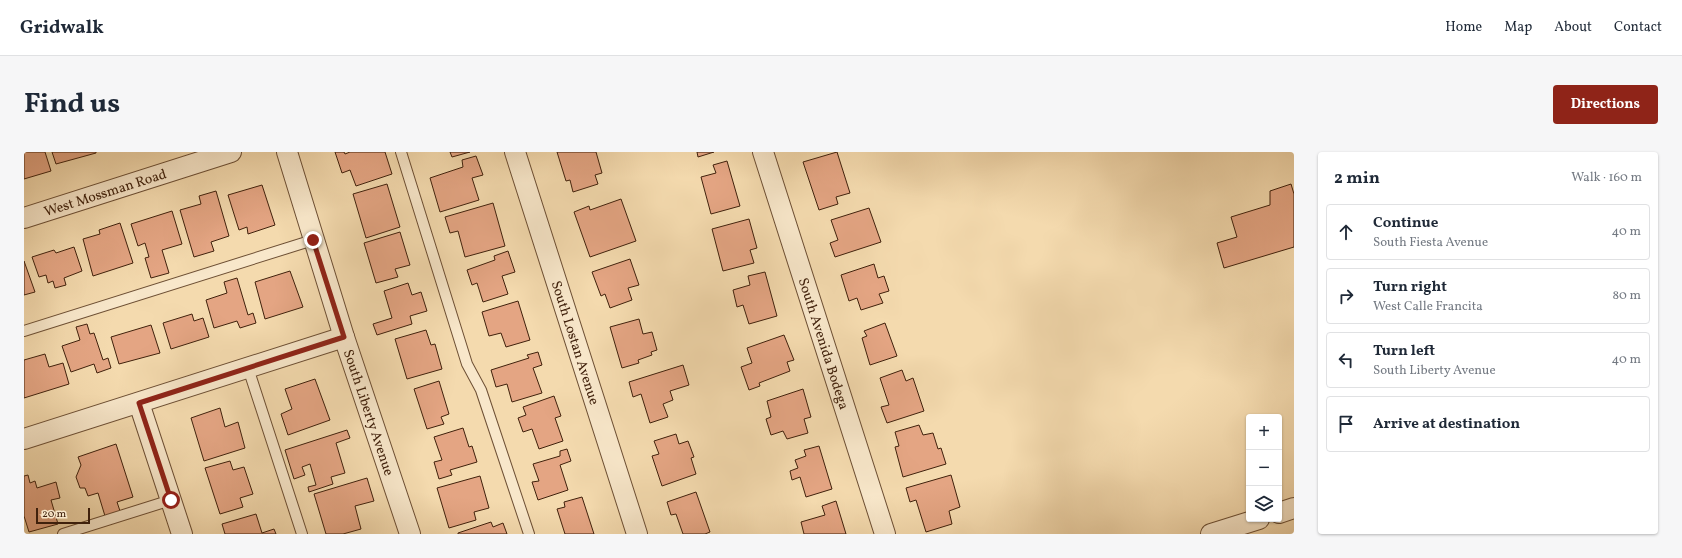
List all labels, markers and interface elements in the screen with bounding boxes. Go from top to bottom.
text: Gridwalk [20,15,104,41]
text: Home [1445,18,1482,37]
text: Map [1504,18,1532,37]
text: About [1554,18,1592,37]
text: Contact [1614,18,1662,37]
text: Find us [24,85,120,124]
button: Directions [1553,85,1658,124]
street label: West Mossman Road [42,165,169,222]
text: 2 min [1334,167,1380,190]
text: Walk · 160 m [1571,169,1642,187]
text: Continue [1373,213,1438,234]
icon: ahead [1335,221,1357,243]
text: 40 m [1612,223,1641,241]
route end [304,231,322,249]
text: South Fiesta Avenue [1373,234,1488,252]
street label: South Avenida Bodega [793,276,853,412]
text: Turn right [1373,277,1447,298]
street label: South Lostan Avenue [546,278,603,408]
icon: right [1335,285,1357,307]
text: 80 m [1612,287,1641,305]
text: West Calle Francita [1373,298,1483,316]
text: Turn left [1373,341,1435,362]
street label: South Liberty Avenue [338,347,398,479]
icon: left [1335,349,1357,371]
text: 40 m [1612,351,1641,369]
text: South Liberty Avenue [1373,362,1496,380]
icon: arrive [1335,413,1357,435]
map controls [1246,414,1282,522]
button: + [1246,414,1282,450]
text: Arrive at destination [1373,414,1520,435]
button: − [1246,450,1282,486]
button: layers [1246,486,1282,522]
route start [162,491,180,509]
scale bar [36,506,90,525]
text: 20 m [42,507,66,522]

